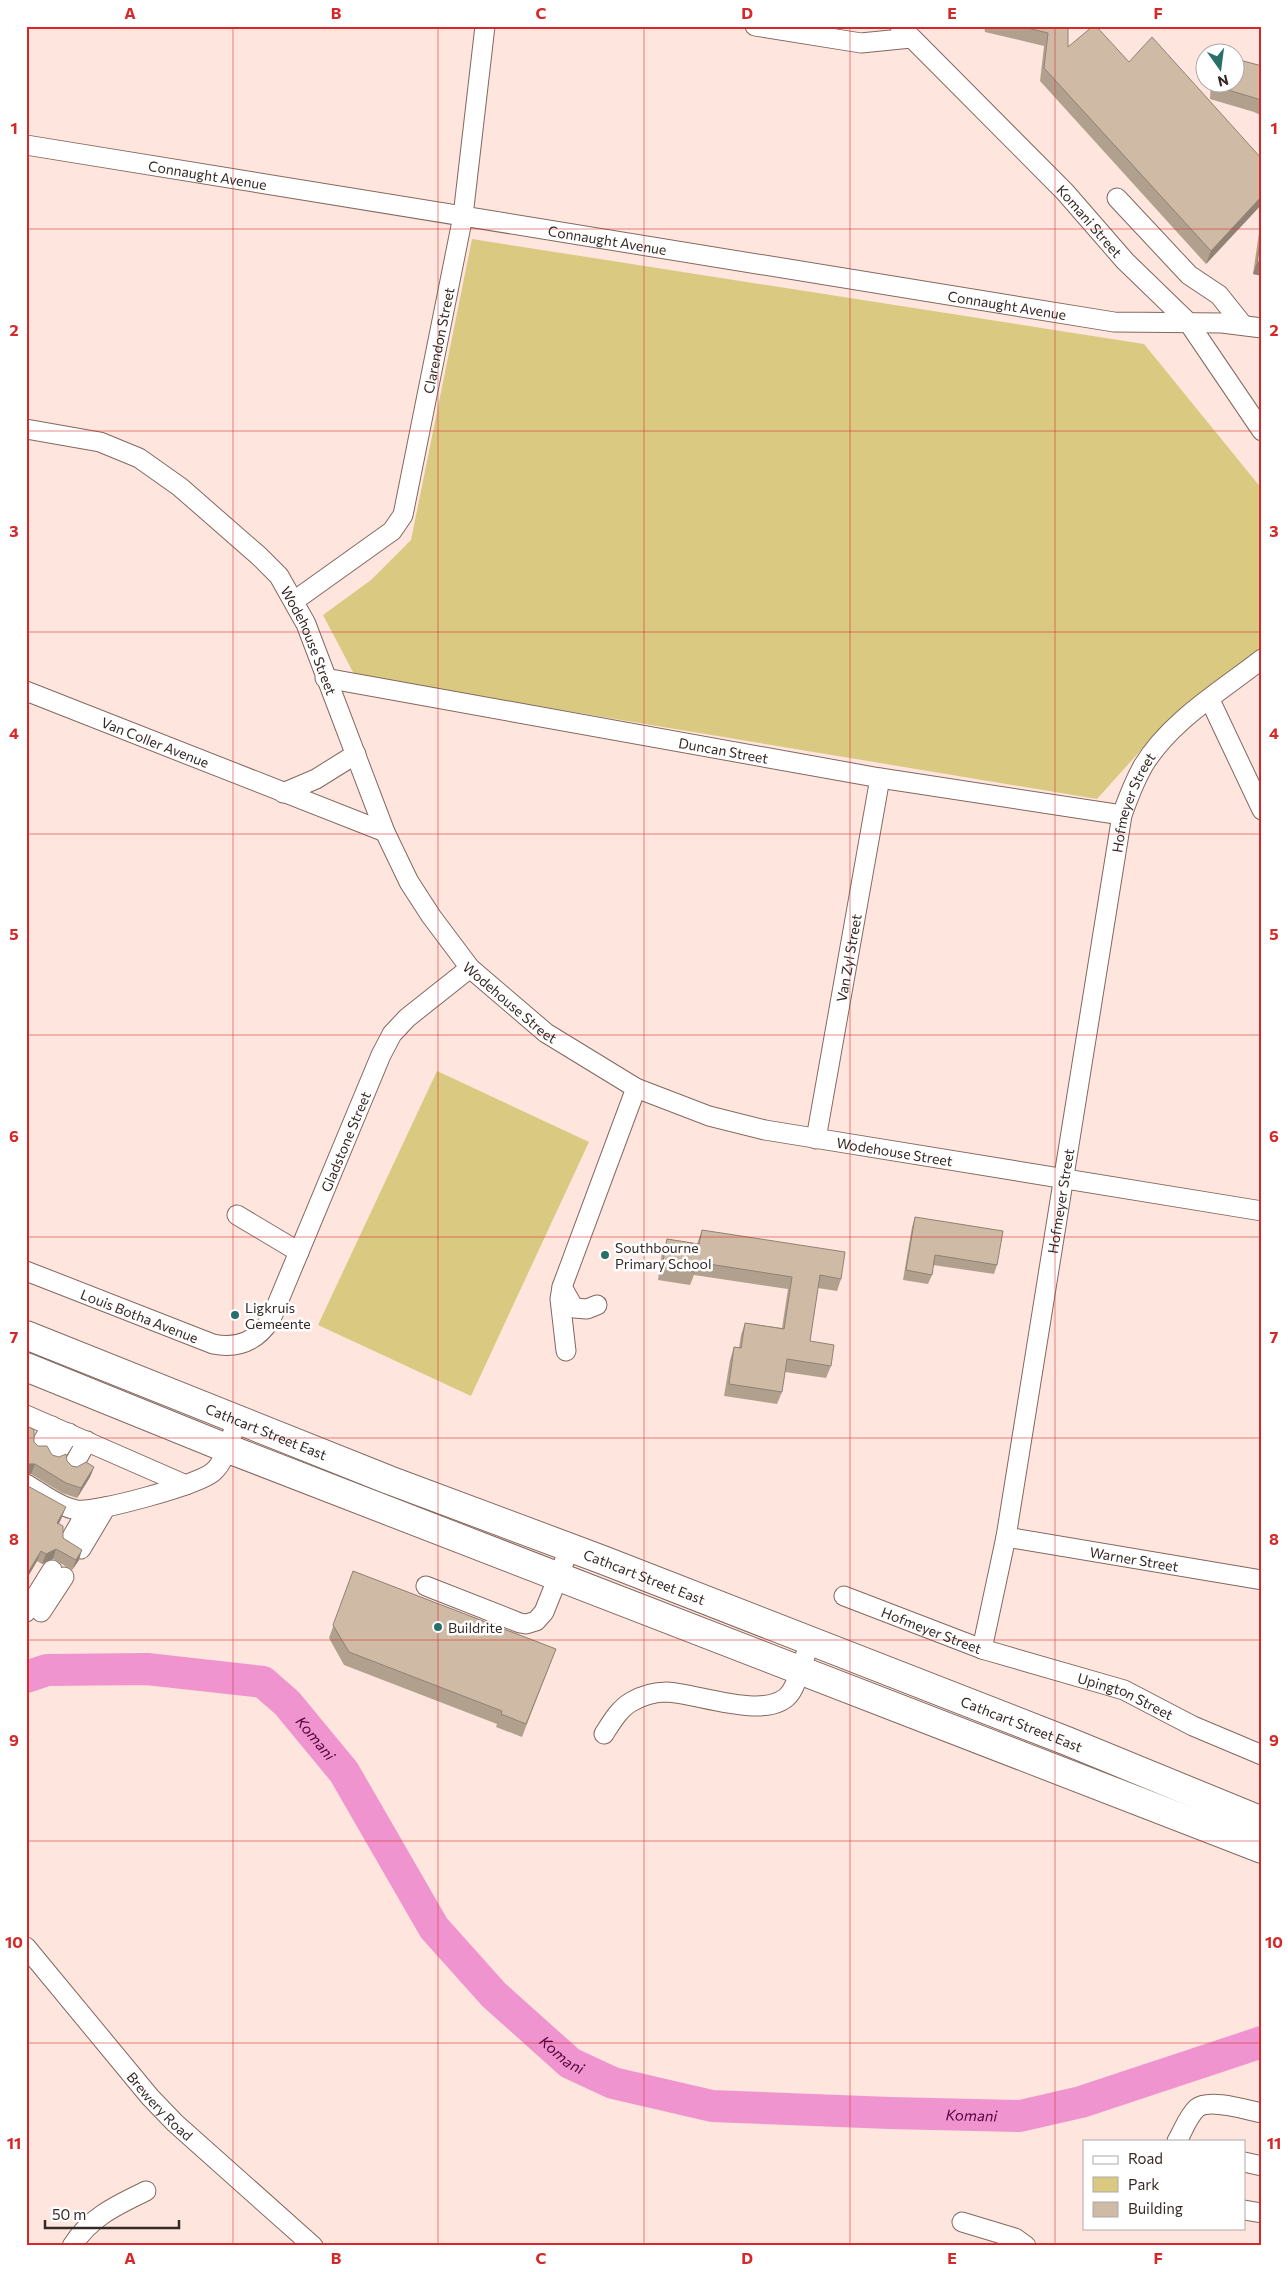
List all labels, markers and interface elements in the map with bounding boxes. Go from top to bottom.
text: A [124,3,136,22]
text: B [331,3,342,22]
text: C [536,3,547,22]
text: D [741,3,753,22]
text: E [947,3,957,22]
text: F [1153,3,1163,22]
north arrow [1196,42,1246,92]
text: N [1216,72,1230,91]
text: 1 [10,118,18,137]
text: 1 [1270,118,1278,137]
street label: Connaught Avenue [147,157,268,193]
street label: Komani Street [1054,181,1126,261]
street label: Connaught Avenue [547,222,668,258]
street label: Clarendon Street [419,285,457,395]
street label: Connaught Avenue [947,287,1068,323]
text: 2 [9,320,19,339]
text: 2 [1269,320,1279,339]
text: 3 [9,521,19,540]
text: 3 [1269,521,1279,540]
street label: Wodehouse Street [278,583,341,697]
street label: Van Coller Avenue [99,713,212,771]
text: 4 [9,723,19,742]
text: 4 [1269,723,1279,742]
street label: Duncan Street [677,733,770,766]
street label: Hofmeyer Street [1108,749,1158,854]
street label: Van Zyl Street [832,912,864,1003]
text: 5 [9,924,19,943]
text: 5 [1269,924,1279,943]
street label: Wodehouse Street [460,958,560,1046]
street label: Gladstone Street [317,1088,374,1194]
text: 6 [9,1126,19,1145]
text: 6 [1269,1126,1279,1145]
street label: Wodehouse Street [835,1133,954,1169]
street label: Hofmeyer Street [1043,1147,1077,1255]
place label: Southbourne Primary School [615,1239,711,1272]
marker: Southbourne Primary School [599,1249,611,1261]
street label: Louis Botha Avenue [78,1285,201,1346]
place label: Ligkruis Gemeente [245,1299,311,1332]
marker: Ligkruis Gemeente [229,1309,241,1321]
text: 7 [10,1327,19,1346]
text: 7 [1270,1327,1279,1346]
street label: Cathcart Street East [203,1399,330,1463]
text: 8 [9,1529,19,1548]
text: 8 [1269,1529,1279,1548]
street label: Warner Street [1089,1543,1180,1574]
street label: Cathcart Street East [581,1545,708,1608]
street label: Hofmeyer Street [879,1603,985,1657]
place label: Buildrite [448,1619,502,1636]
marker: Buildrite [432,1621,444,1633]
street label: Upington Street [1076,1669,1176,1723]
street label: Cathcart Street East [959,1692,1085,1755]
water label: Komani [292,1712,340,1764]
text: 9 [9,1730,19,1749]
text: 9 [1269,1730,1279,1749]
text: 10 [5,1932,23,1951]
text: 10 [1265,1932,1283,1951]
water label: Komani [536,2032,588,2078]
street label: Brewery Road [124,2068,197,2144]
water label: Komani [945,2105,999,2125]
text: 11 [7,2133,21,2152]
text: 11 [1267,2133,1281,2152]
legend [1083,2140,1246,2230]
text: Road [1128,2149,1163,2167]
text: Park [1128,2175,1159,2193]
scale bar [45,2197,179,2229]
text: Building [1128,2199,1183,2217]
text: 50 m [52,2205,86,2223]
text: A [124,2248,136,2267]
text: B [331,2248,342,2267]
text: C [536,2248,547,2267]
text: D [741,2248,753,2267]
text: E [947,2248,957,2267]
text: F [1153,2248,1163,2267]

